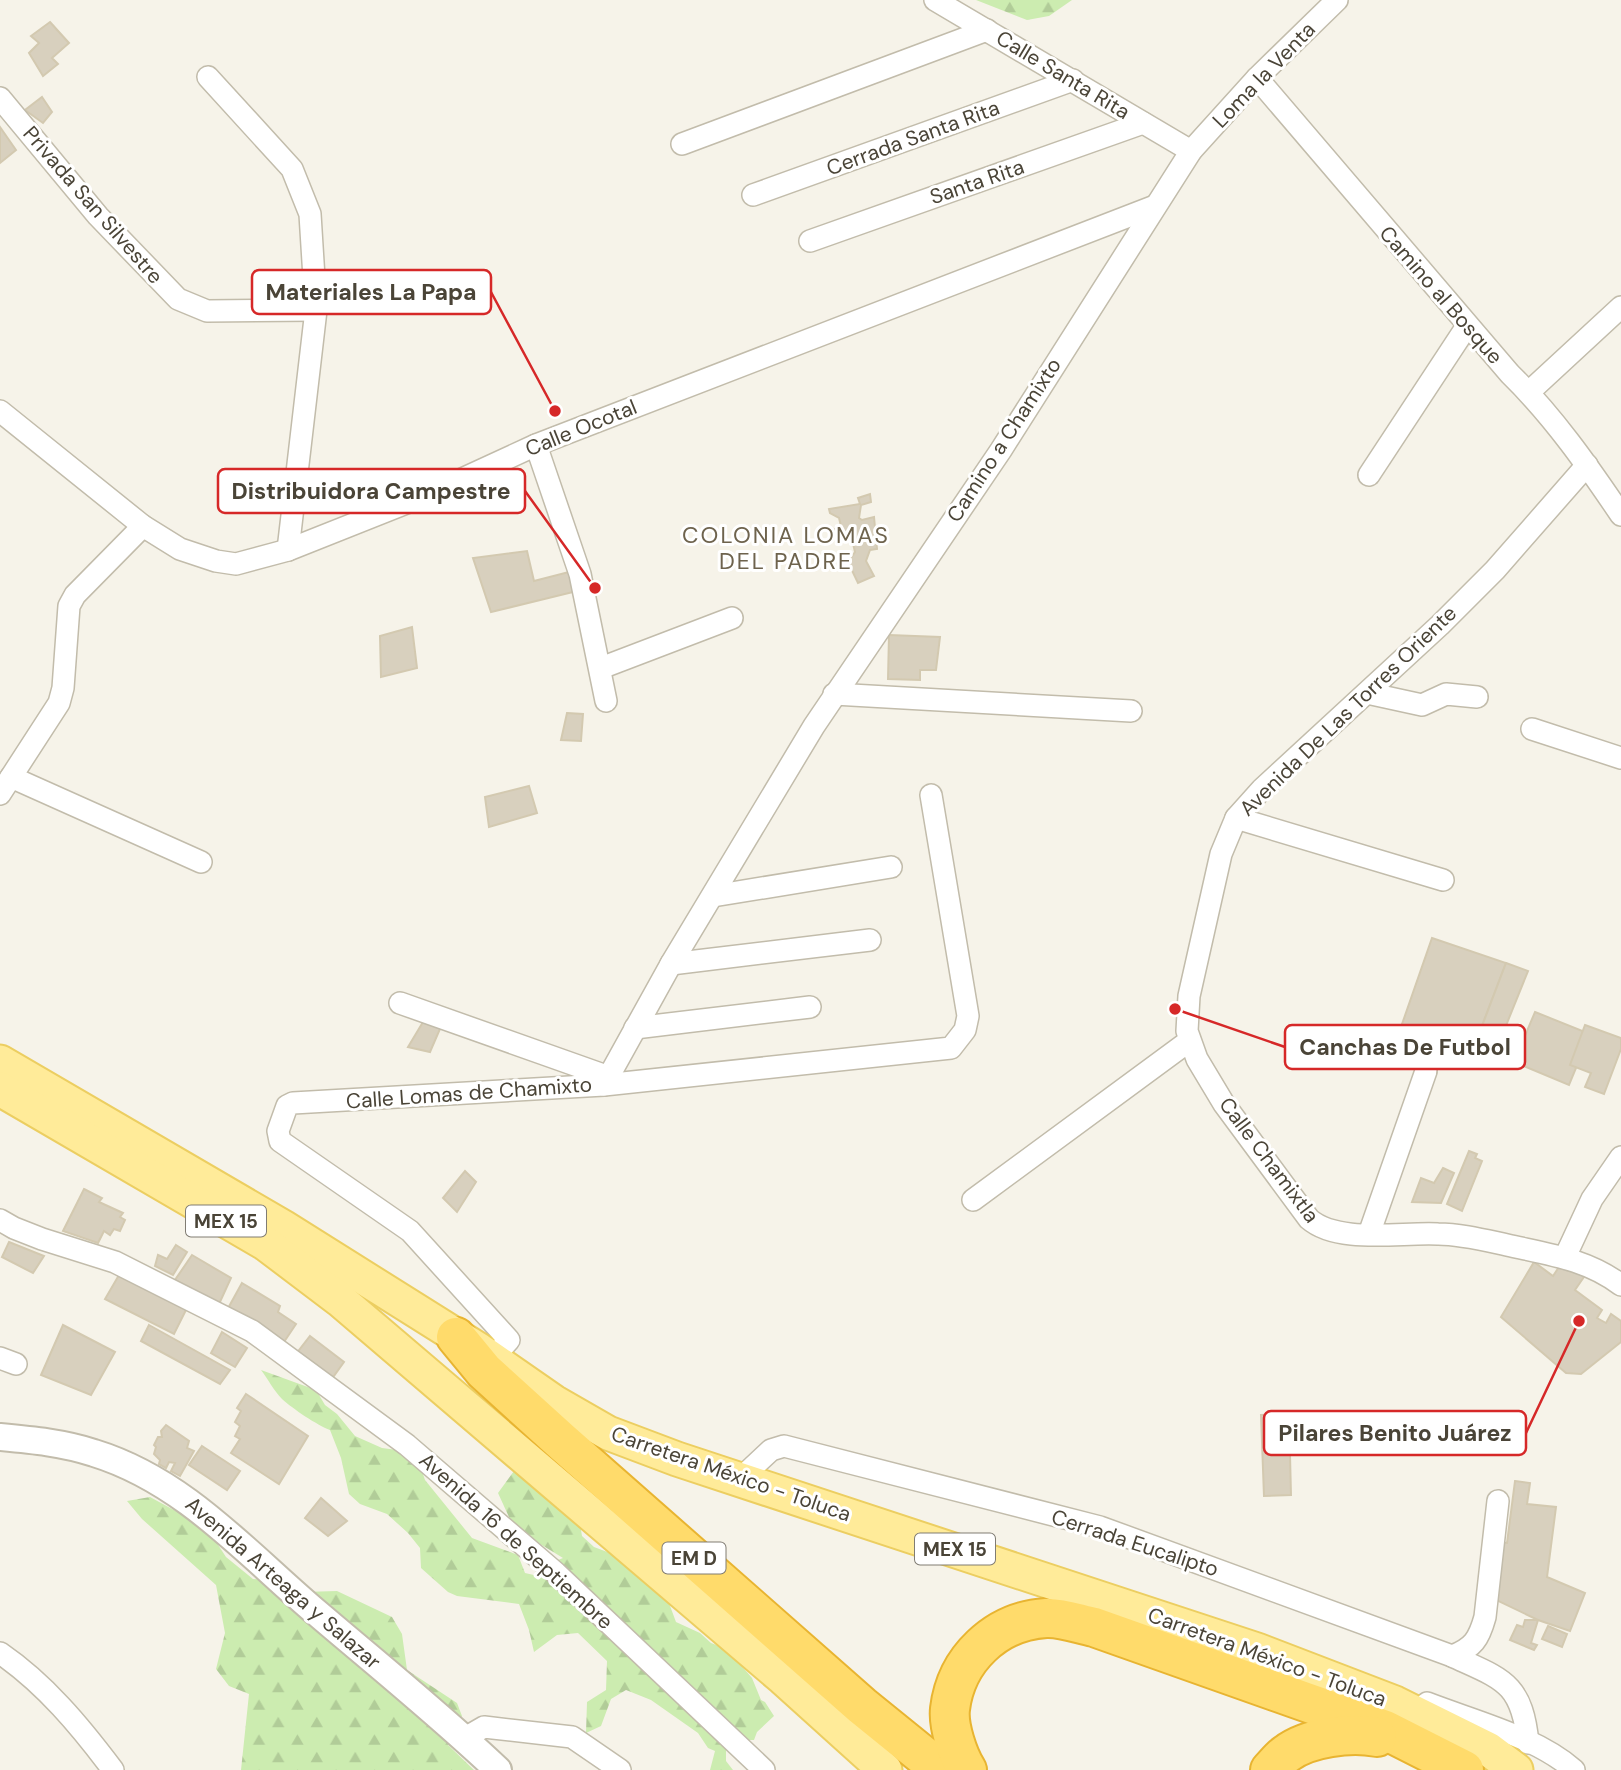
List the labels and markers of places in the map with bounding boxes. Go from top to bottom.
callout: Materiales La Papa [252,270,491,314]
callout: Distribuidora Campestre [218,469,525,513]
callout: Canchas De Futbol [1285,1025,1525,1069]
callout: Pilares Benito Juárez [1264,1411,1526,1455]

